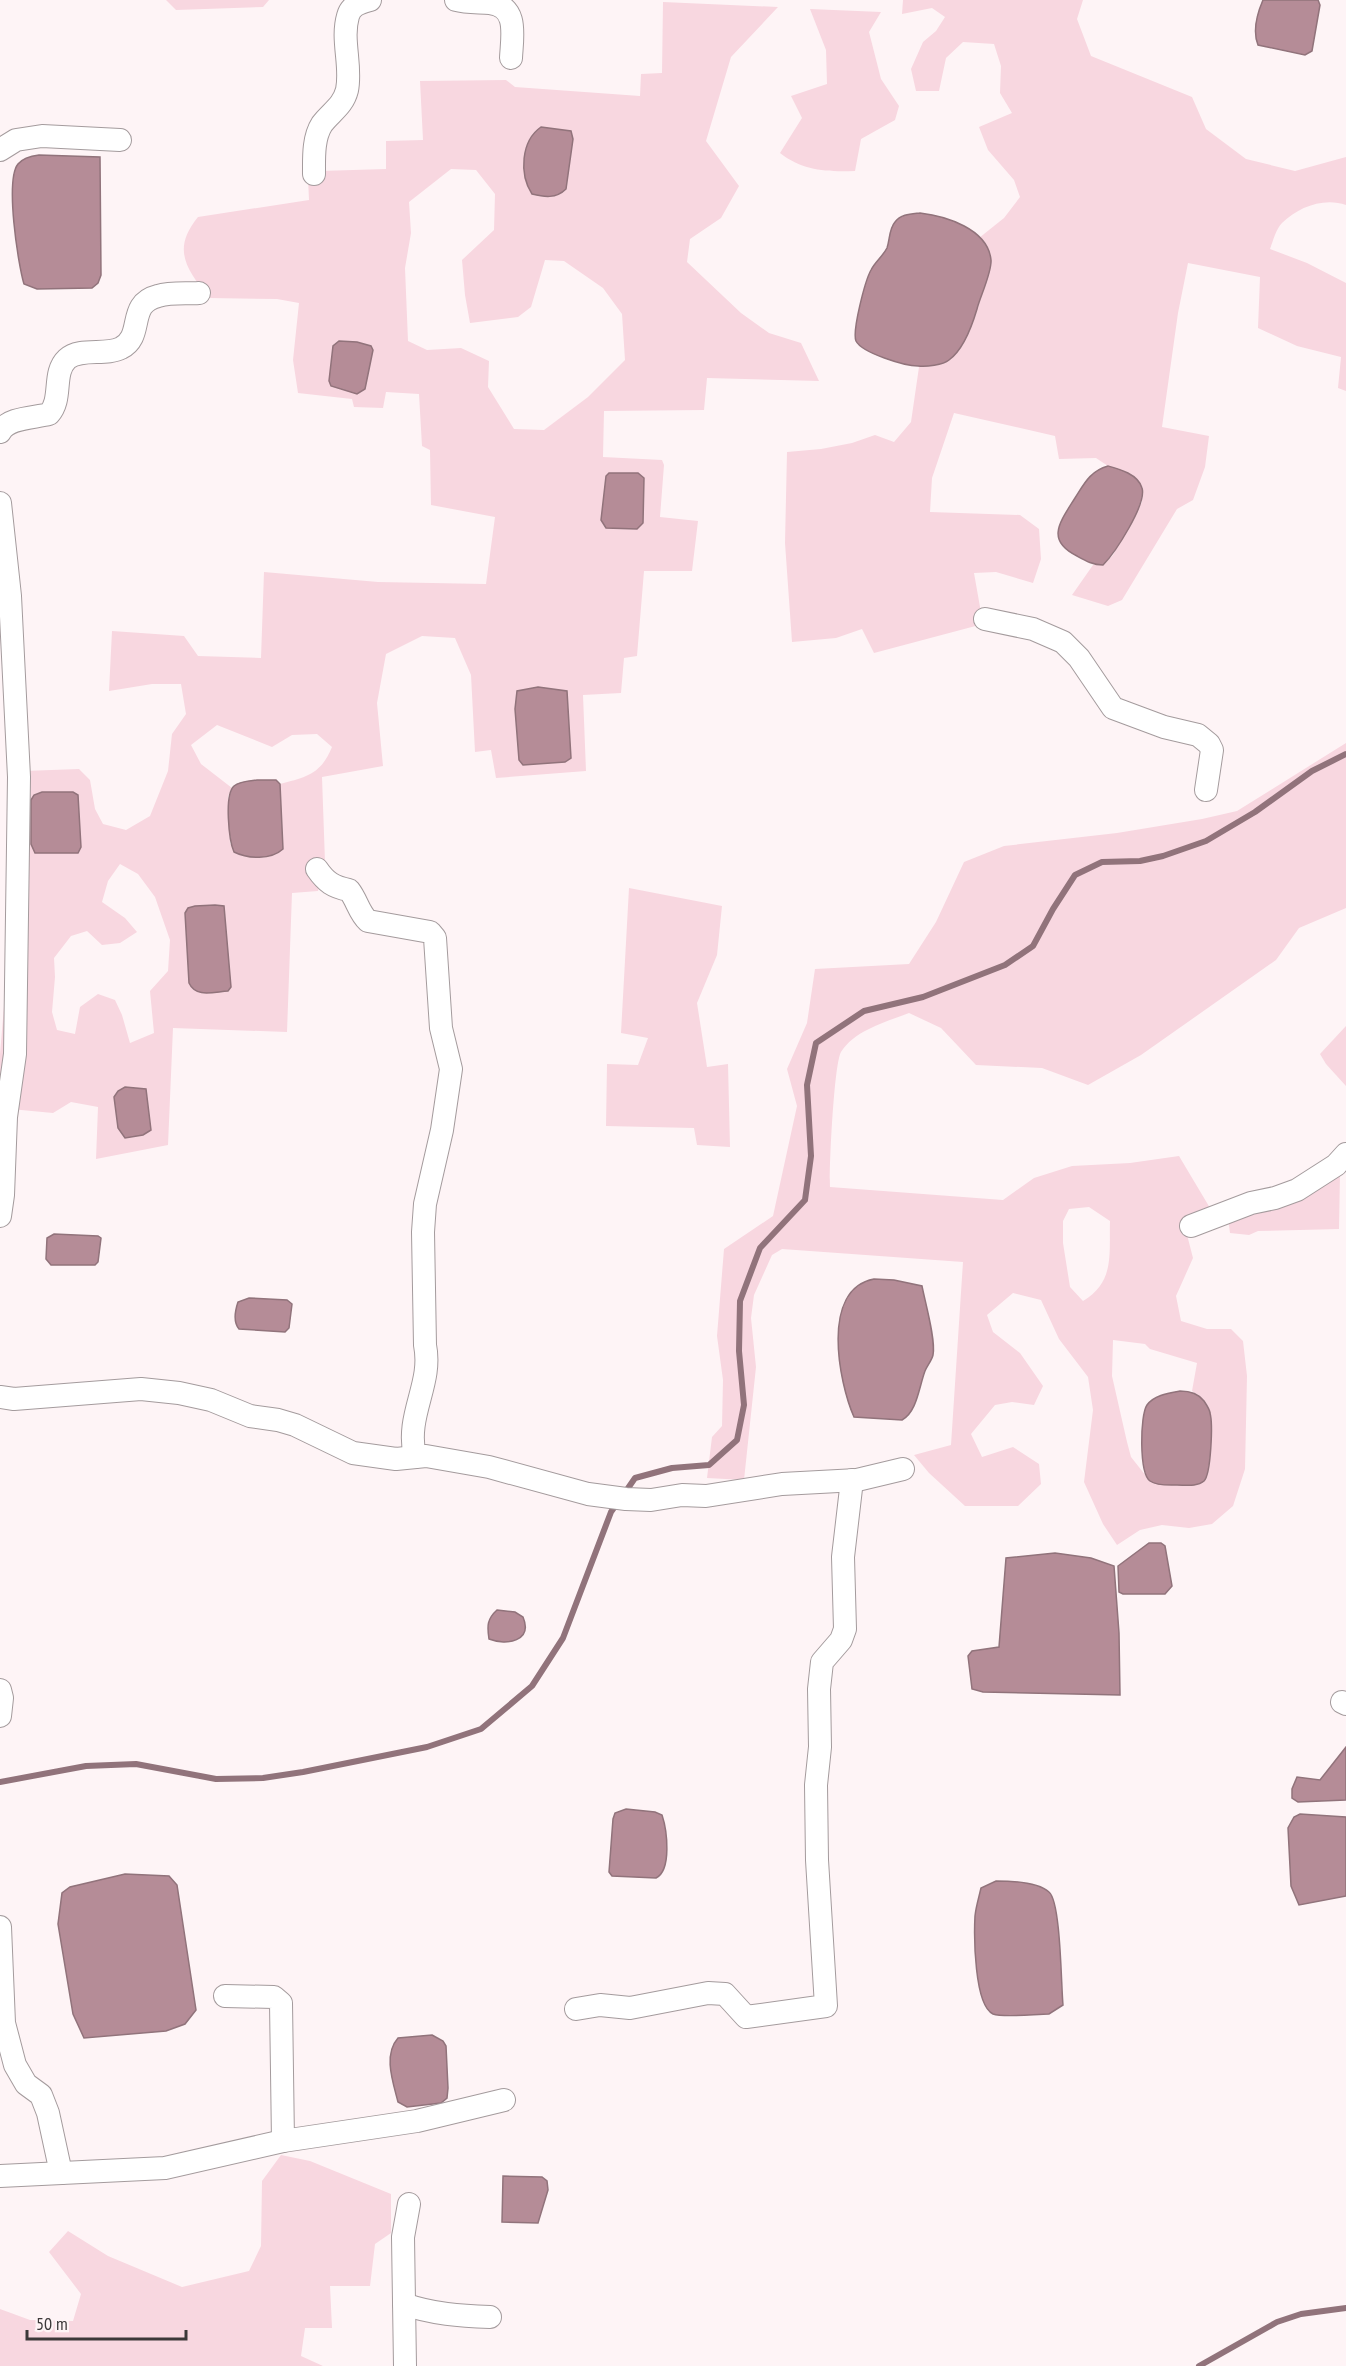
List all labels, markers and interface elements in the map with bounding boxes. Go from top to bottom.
scale bar [27,2303,186,2341]
text: 50 m [36,2312,68,2335]

